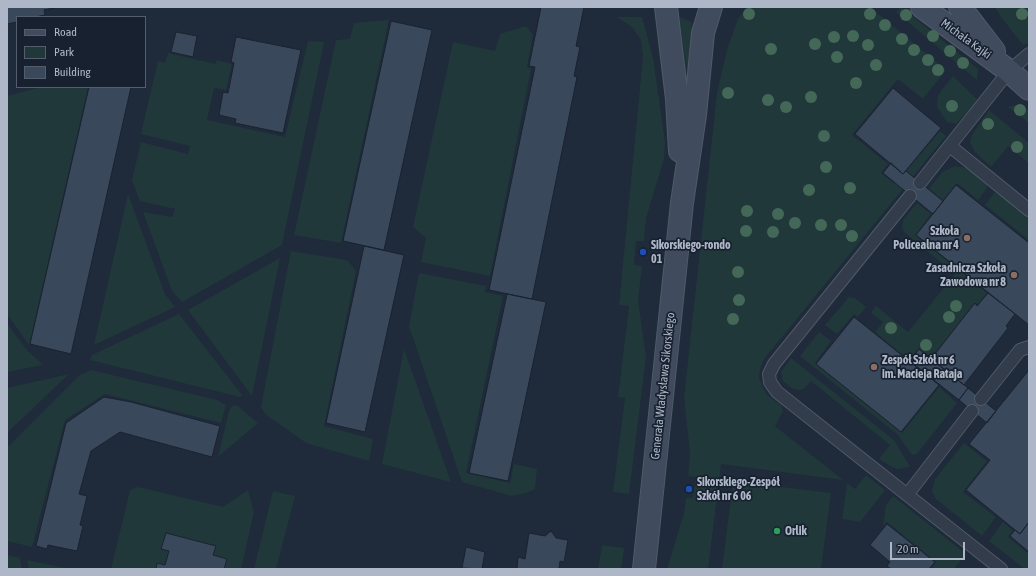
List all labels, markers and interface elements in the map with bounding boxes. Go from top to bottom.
legend [16,16,146,88]
street label: Michała Kajki [938,16,994,62]
text: Road [54,25,77,39]
text: Park [54,45,74,59]
text: Building [54,65,91,79]
place label: Szkoła Policealna nr 4 [893,224,959,252]
marker: Szkoła Policealna nr 4 [962,233,972,243]
place label: Sikorskiego-rondo 01 [651,238,731,266]
marker: Sikorskiego-rondo 01 [638,247,648,257]
place label: Zasadnicza Szkoła Zawodowa nr 8 [926,261,1006,289]
marker: Zasadnicza Szkoła Zawodowa nr 8 [1009,270,1019,280]
street label: Generała Władysława Sikorskiego [648,312,678,460]
place label: Zespół Szkół nr 6 im. Macieja Rataja [882,353,962,381]
marker: Zespół Szkół nr 6 im. Macieja Rataja [869,362,879,372]
place label: Sikorskiego-Zespół Szkół nr 6 06 [697,475,780,503]
marker: Sikorskiego-Zespół Szkół nr 6 06 [684,484,694,494]
place label: Orlik [785,524,807,538]
marker: Orlik [772,526,782,536]
scale bar [892,534,967,560]
text: 20 m [897,542,919,556]

